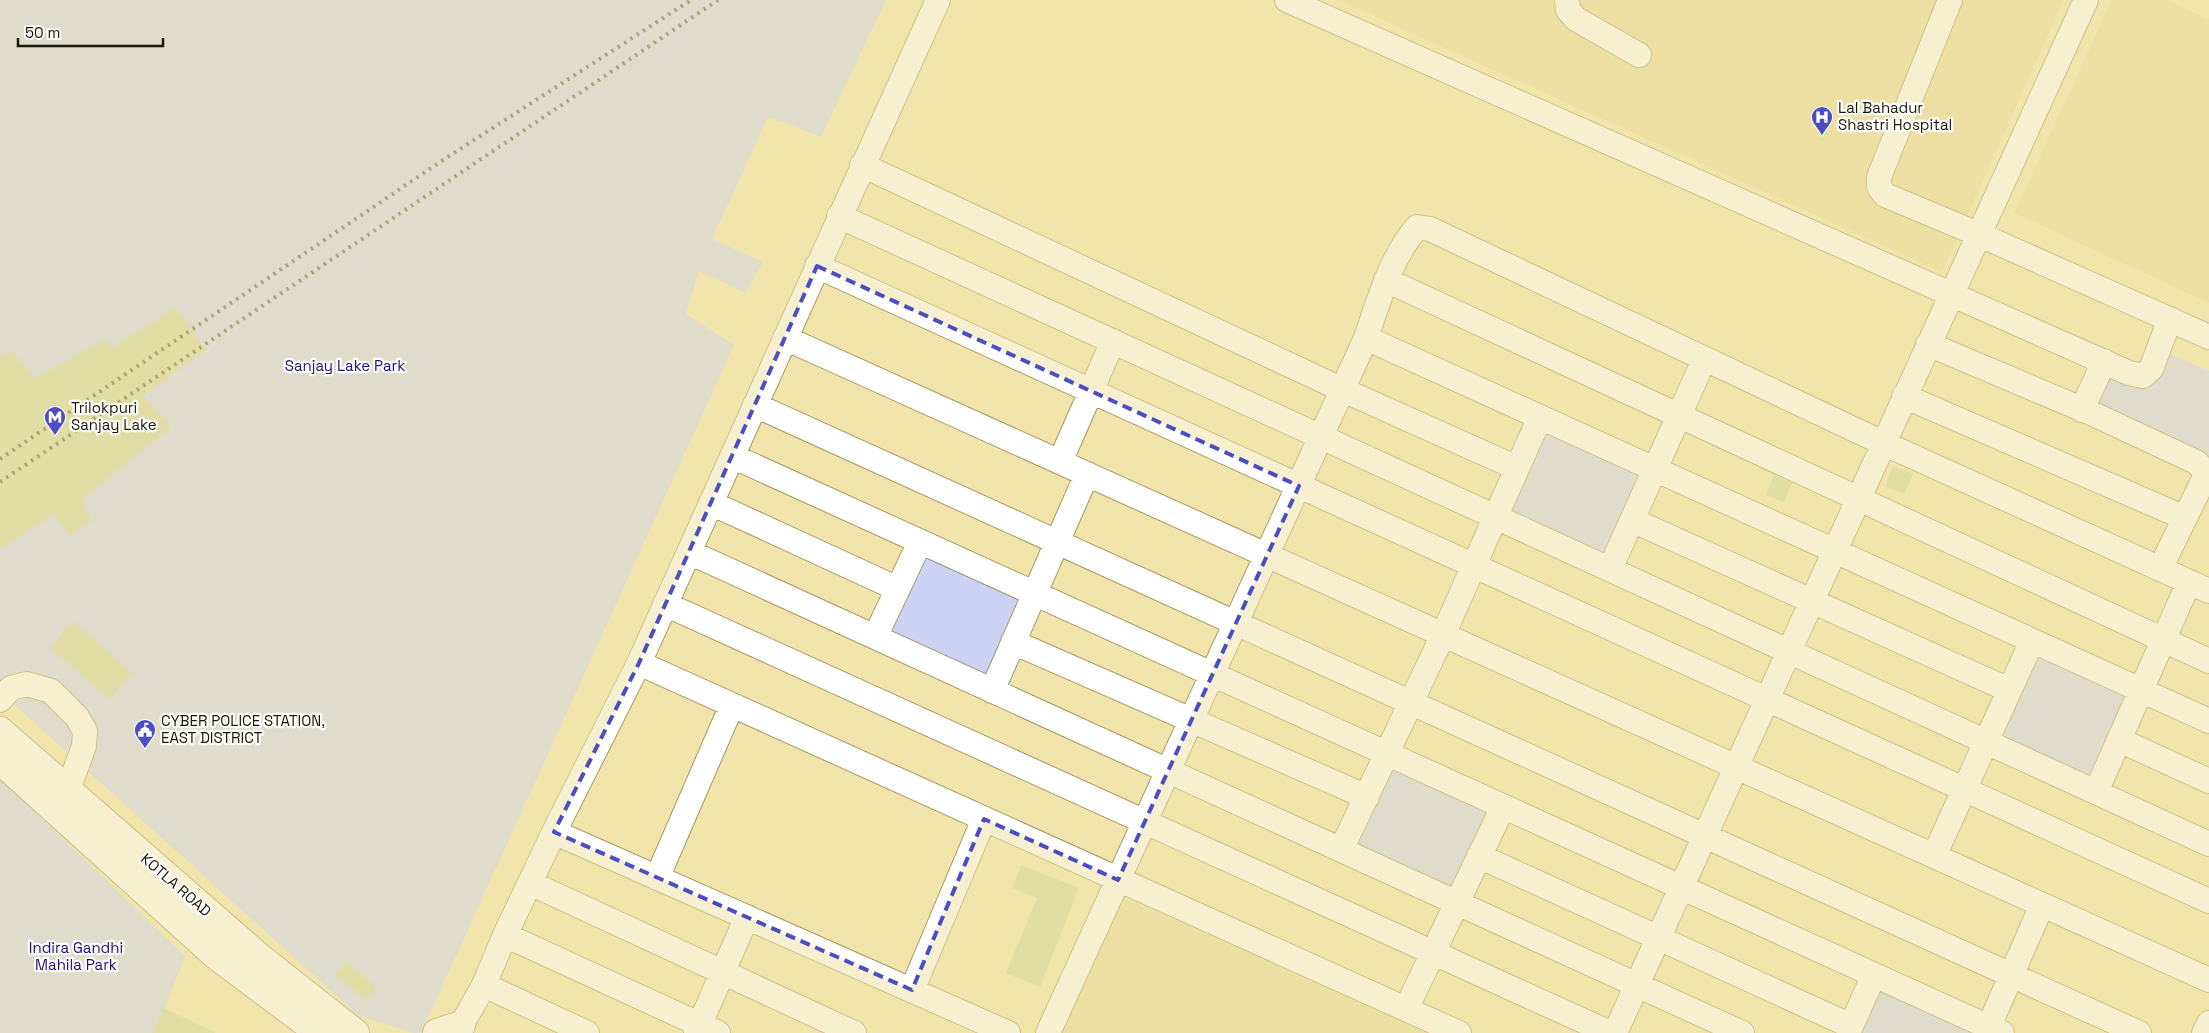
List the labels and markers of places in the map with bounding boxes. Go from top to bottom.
place label: Lal Bahadur Shastri Hospital [1838,98,1952,134]
hospital icon: Lal Bahadur Shastri Hospital [1810,105,1834,136]
place label: Trilokpuri Sanjay Lake [71,398,157,434]
metro station icon: Trilokpuri Sanjay Lake [43,405,67,436]
place label: CYBER POLICE STATION, EAST DISTRICT [161,711,325,747]
public building icon: CYBER POLICE STATION, EAST DISTRICT [133,718,157,749]

